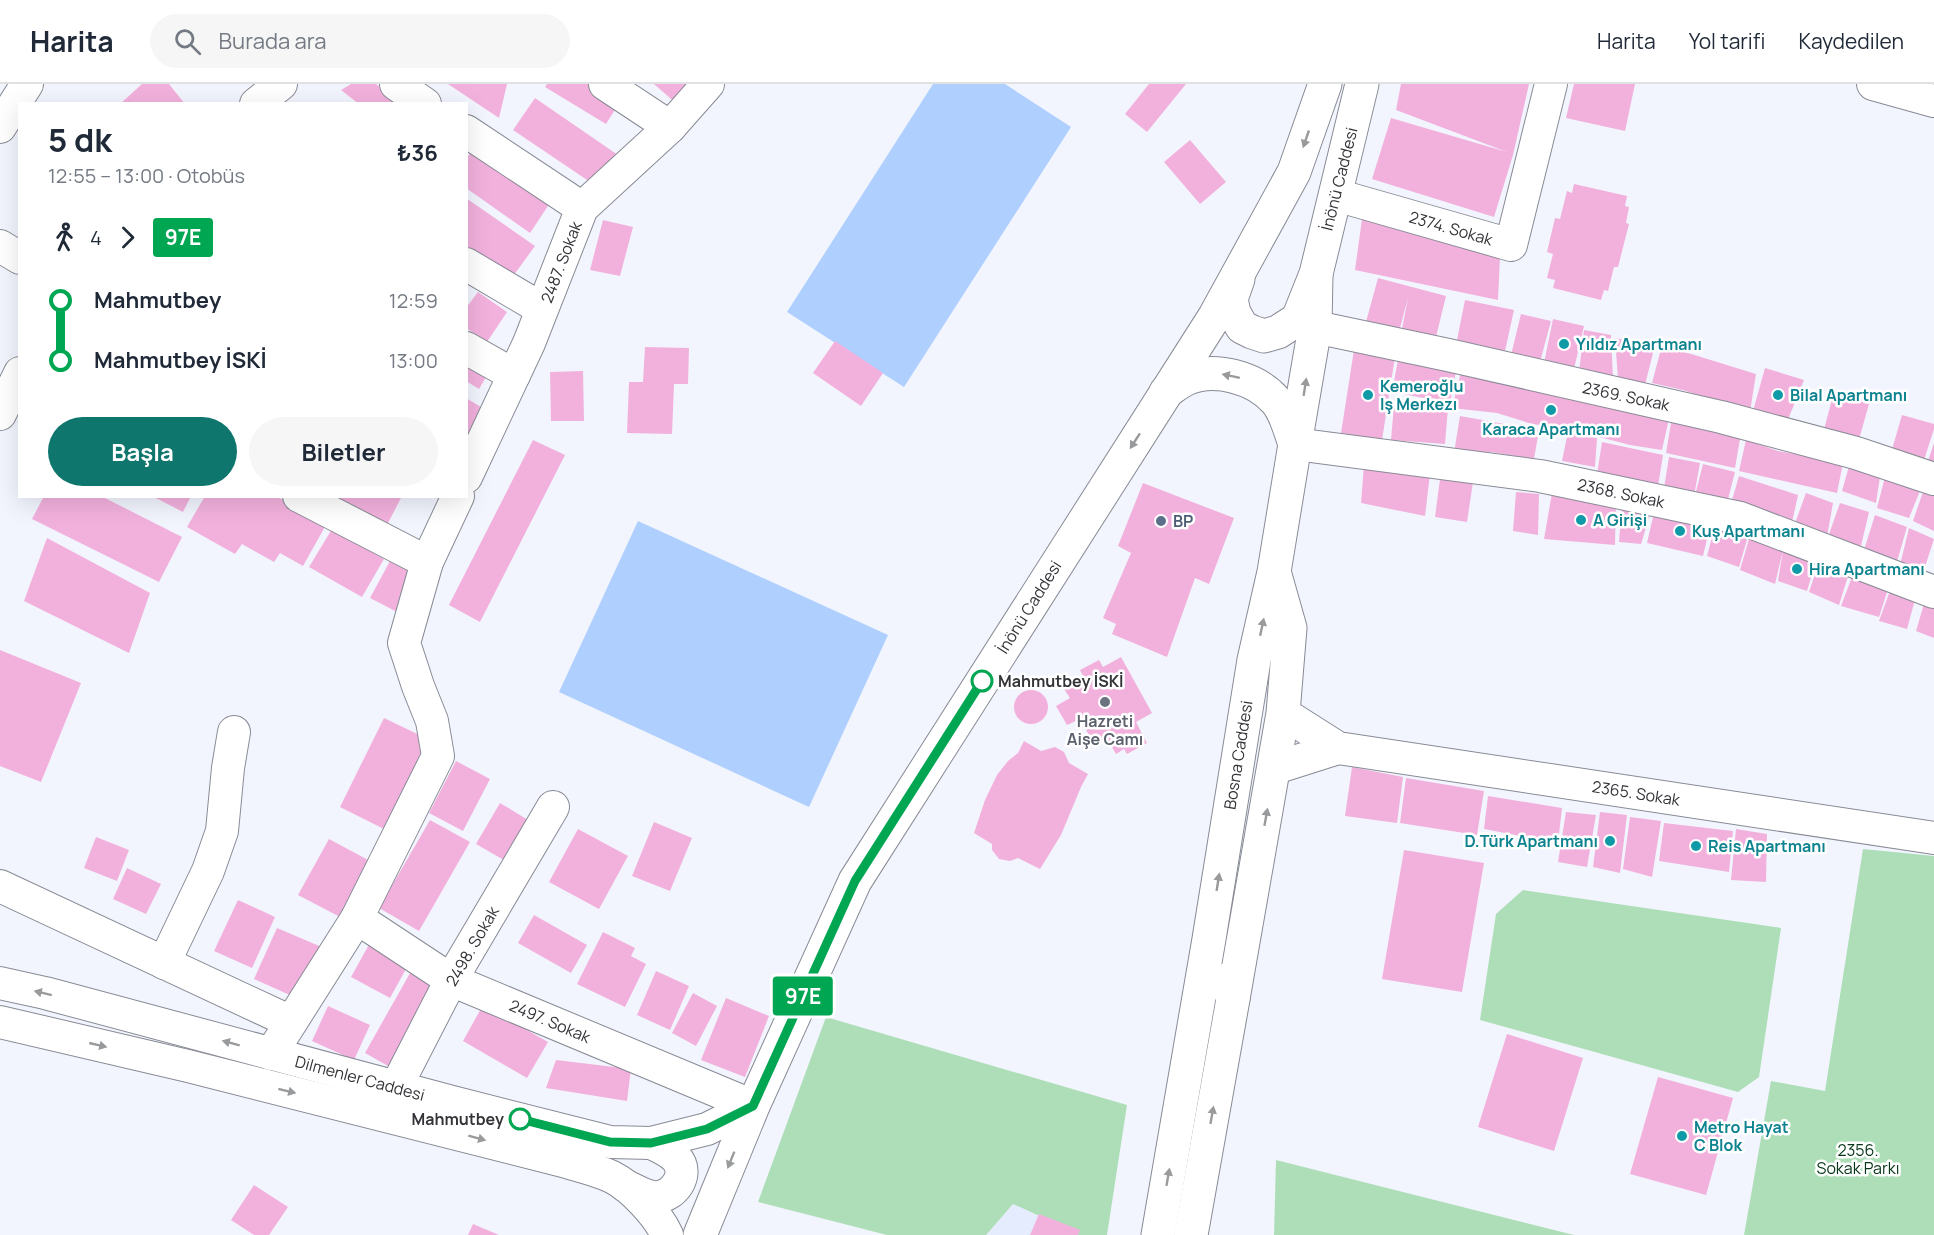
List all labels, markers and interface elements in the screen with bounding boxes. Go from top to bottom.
search box [150,14,570,68]
text: Harita [30,22,114,60]
icon: search [171,25,204,58]
text: Burada ara [219,26,326,56]
text: Harita [1597,27,1656,55]
text: Yol tarifi [1689,27,1765,55]
text: Kaydedilen [1798,27,1904,55]
text: 5 dk [48,117,112,162]
street label: İnönü Caddesi [1316,125,1362,233]
one-way arrow [1300,130,1310,148]
text: ₺36 [397,138,438,168]
text: 12:55 – 13:00 · Otobüs [48,162,245,189]
street label: 2374. Sokak [1407,206,1496,251]
street label: 2487. Sokak [535,217,587,306]
icon: walk [48,221,81,254]
icon: forward [111,221,144,254]
text: 97E [165,223,201,251]
text: 4 [90,224,102,251]
text: Mahmutbey [94,285,221,315]
text: 12:59 [389,287,438,314]
place label: Yıldız Apartmanı [1576,333,1702,355]
marker: Yıldız Apartmanı [1557,337,1571,351]
text: Mahmutbey İSKİ [94,345,267,375]
text: 13:00 [389,347,438,374]
one-way arrow [1221,371,1240,381]
place label: Kemeroğlu Iş Merkezı [1380,375,1463,415]
street label: 2369. Sokak [1580,376,1673,416]
one-way arrow [1300,377,1309,396]
place label: Bilal Apartmanı [1790,384,1907,406]
marker: Kemeroğlu Iş Merkezı [1361,388,1375,402]
marker: Bilal Apartmanı [1771,388,1785,402]
marker: Karaca Apartmanı [1544,403,1558,417]
button: Başla [48,417,237,486]
button: Biletler [249,417,438,486]
place label: Karaca Apartmanı [1482,418,1620,440]
one-way arrow [1129,433,1140,449]
street label: 2368. Sokak [1575,473,1668,513]
place label: A Girişi [1593,509,1647,531]
place label: BP [1173,510,1193,532]
marker: A Girişi [1574,513,1588,527]
marker: BP [1154,514,1168,528]
place label: Kuş Apartmanı [1692,520,1805,542]
marker: Kuş Apartmanı [1673,524,1687,538]
street label: İnönü Caddesi [992,556,1066,658]
place label: Hira Apartmanı [1809,558,1925,580]
marker: Hira Apartmanı [1790,562,1804,576]
one-way arrow [1257,618,1267,637]
marker: Mahmutbey İSKİ [971,670,993,692]
place label: Mahmutbey İSKİ [998,670,1124,692]
marker: Hazreti Aişe Camı [1098,695,1112,709]
street label: Bosna Caddesi [1219,699,1257,811]
place label: Hazreti Aişe Camı [1067,710,1143,750]
street label: 2365. Sokak [1591,775,1682,811]
one-way arrow [1261,807,1270,826]
place label: D.Türk Apartmanı [1464,830,1598,852]
marker: D.Türk Apartmanı [1603,834,1617,848]
place label: Reis Apartmanı [1708,835,1826,857]
marker: Reis Apartmanı [1689,839,1703,853]
one-way arrow [1214,872,1223,891]
street label: 2498. Sokak [440,901,504,990]
line badge: 97E [768,976,838,1016]
text: 97E [785,982,821,1010]
one-way arrow [33,987,52,997]
street label: 2497. Sokak [506,994,595,1048]
one-way arrow [222,1038,240,1047]
one-way arrow [89,1041,107,1051]
street label: Dilmenler Caddesi [293,1050,427,1106]
one-way arrow [278,1086,297,1096]
one-way arrow [1208,1106,1217,1125]
place label: Mahmutbey [411,1108,504,1130]
marker: Mahmutbey [509,1108,531,1130]
place label: Metro Hayat C Blok [1694,1116,1789,1156]
marker: Metro Hayat C Blok [1675,1129,1689,1143]
one-way arrow [468,1134,486,1143]
park label: 2356. Sokak Parkı [1817,1139,1899,1179]
one-way arrow [726,1151,735,1169]
one-way arrow [1163,1168,1172,1187]

